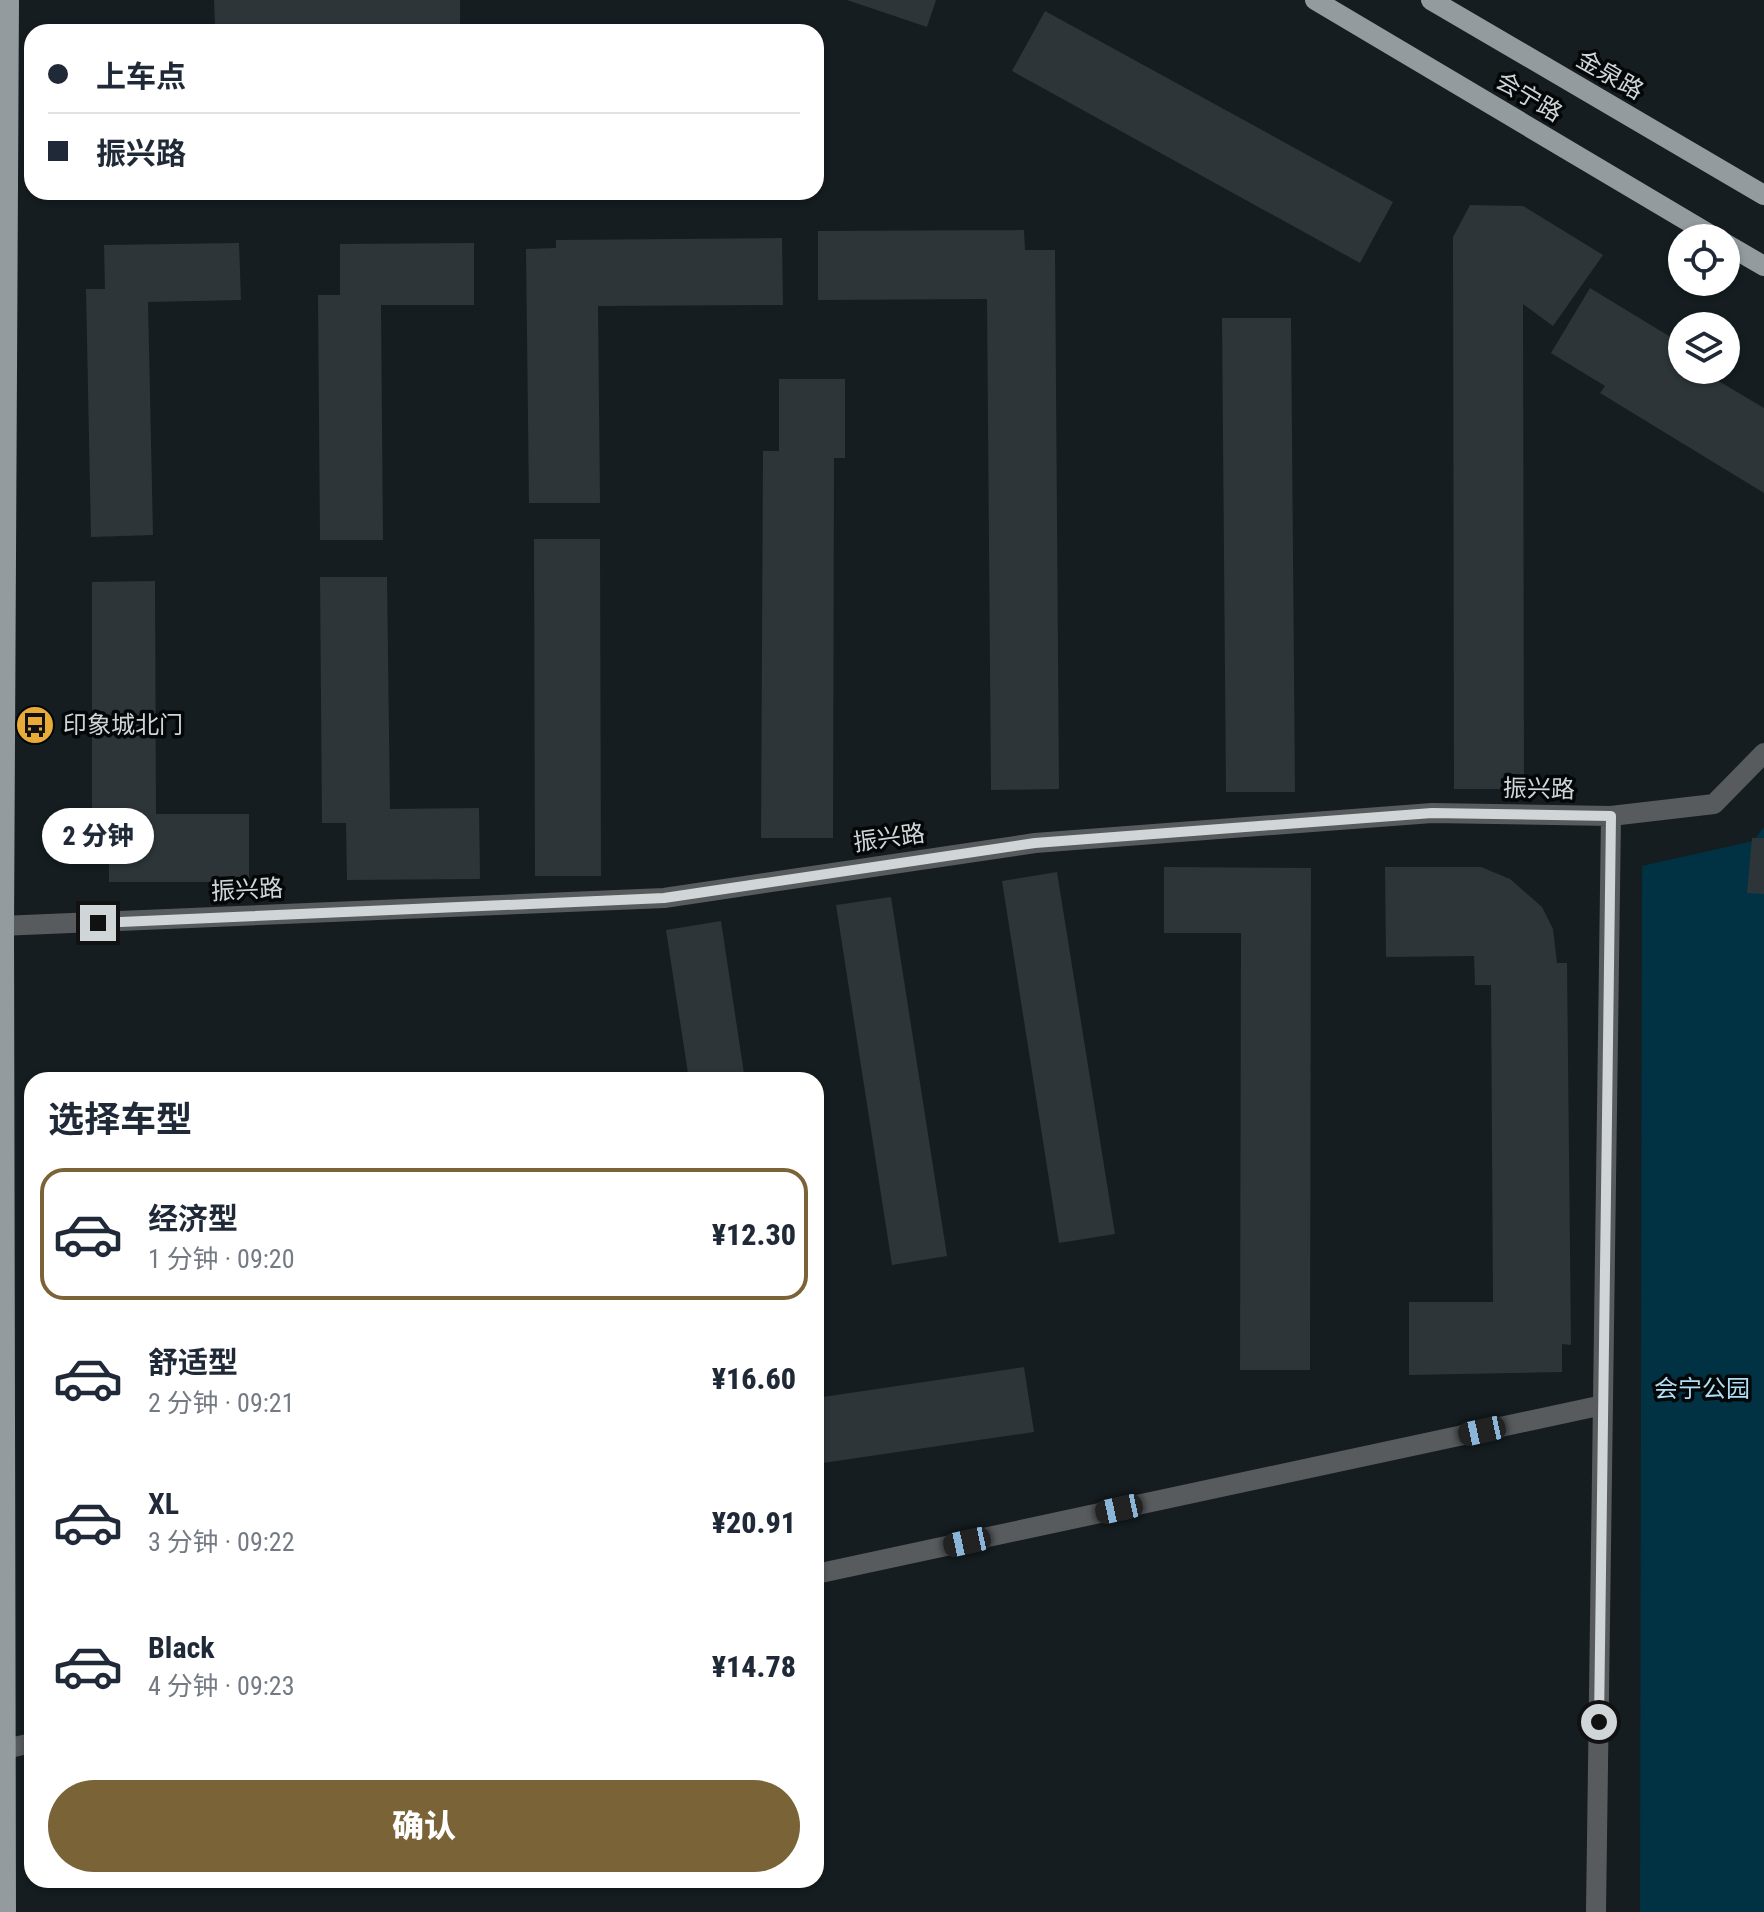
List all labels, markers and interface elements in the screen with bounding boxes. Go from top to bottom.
street label: 金泉路 [1572,45,1648,105]
text: 上车点 [96,59,186,94]
street label: 会宁路 [1491,66,1567,128]
text: 振兴路 [96,136,186,171]
map controls [1668,224,1740,384]
button: locate [1668,224,1740,296]
button: layers [1668,312,1740,384]
bus stop icon: 印象城北门 [14,704,56,746]
place label: 印象城北门 [63,711,183,739]
street label: 振兴路 [1503,774,1575,804]
callout: 2 分钟 [42,807,154,863]
street label: 振兴路 [851,819,927,857]
text: 2 分钟 [62,821,134,851]
street label: 振兴路 [210,874,284,906]
route end [80,905,116,941]
text: 选择车型 [48,1099,192,1141]
icon: car [52,1198,124,1270]
text: 经济型 [148,1201,238,1236]
text: ¥12.30 [712,1217,796,1252]
text: 1 分钟 · 09:20 [148,1244,294,1274]
icon: car [52,1342,124,1414]
text: 舒适型 [148,1345,238,1380]
text: ¥16.60 [712,1361,796,1396]
park label: 会宁公园 [1654,1375,1750,1403]
text: 2 分钟 · 09:21 [148,1388,294,1418]
car [1456,1414,1508,1448]
icon: car [52,1486,124,1558]
text: XL [148,1486,179,1521]
car [1093,1492,1145,1526]
text: ¥20.91 [712,1505,796,1540]
car [941,1525,993,1559]
text: 3 分钟 · 09:22 [148,1527,294,1557]
icon: car [52,1630,124,1702]
text: Black [148,1630,215,1665]
text: ¥14.78 [712,1649,796,1684]
text: 4 分钟 · 09:23 [148,1671,294,1701]
route start [1581,1704,1617,1740]
button: 确认 [48,1780,800,1872]

